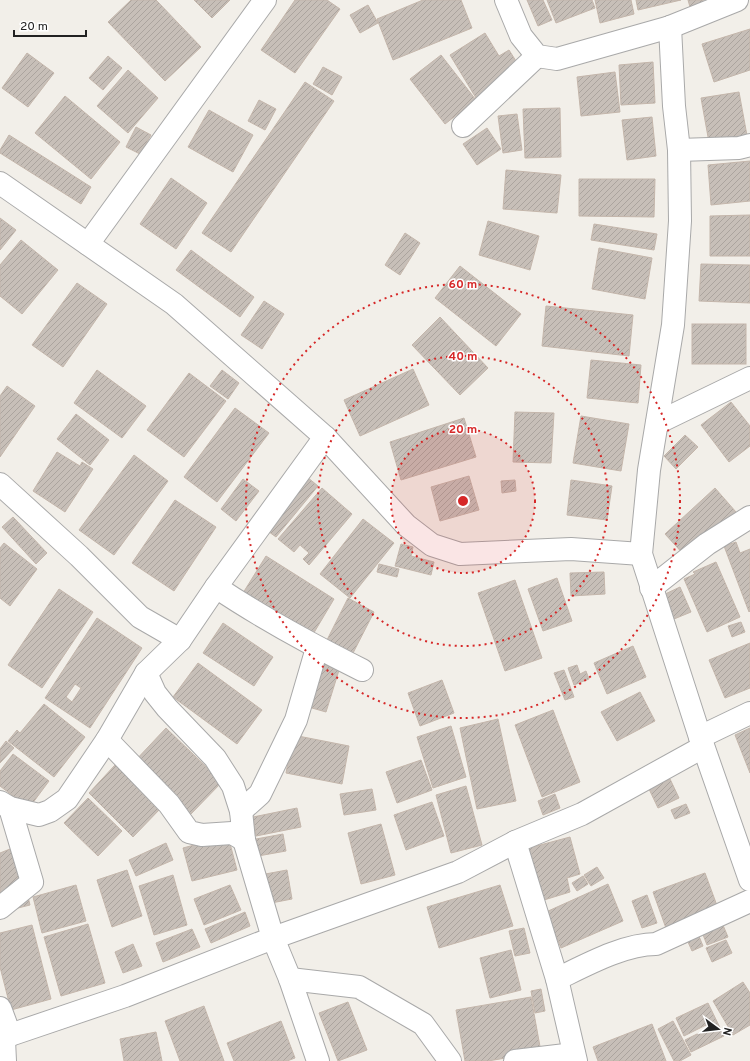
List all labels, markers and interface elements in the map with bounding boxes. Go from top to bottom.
scale bar [14,12,86,38]
text: 20 m [20,19,48,35]
text: 60 m [449,277,477,293]
text: 40 m [448,349,478,365]
text: 20 m [449,422,477,438]
centre of rings [456,494,470,508]
north arrow [698,1009,738,1049]
text: N [719,1026,734,1037]

